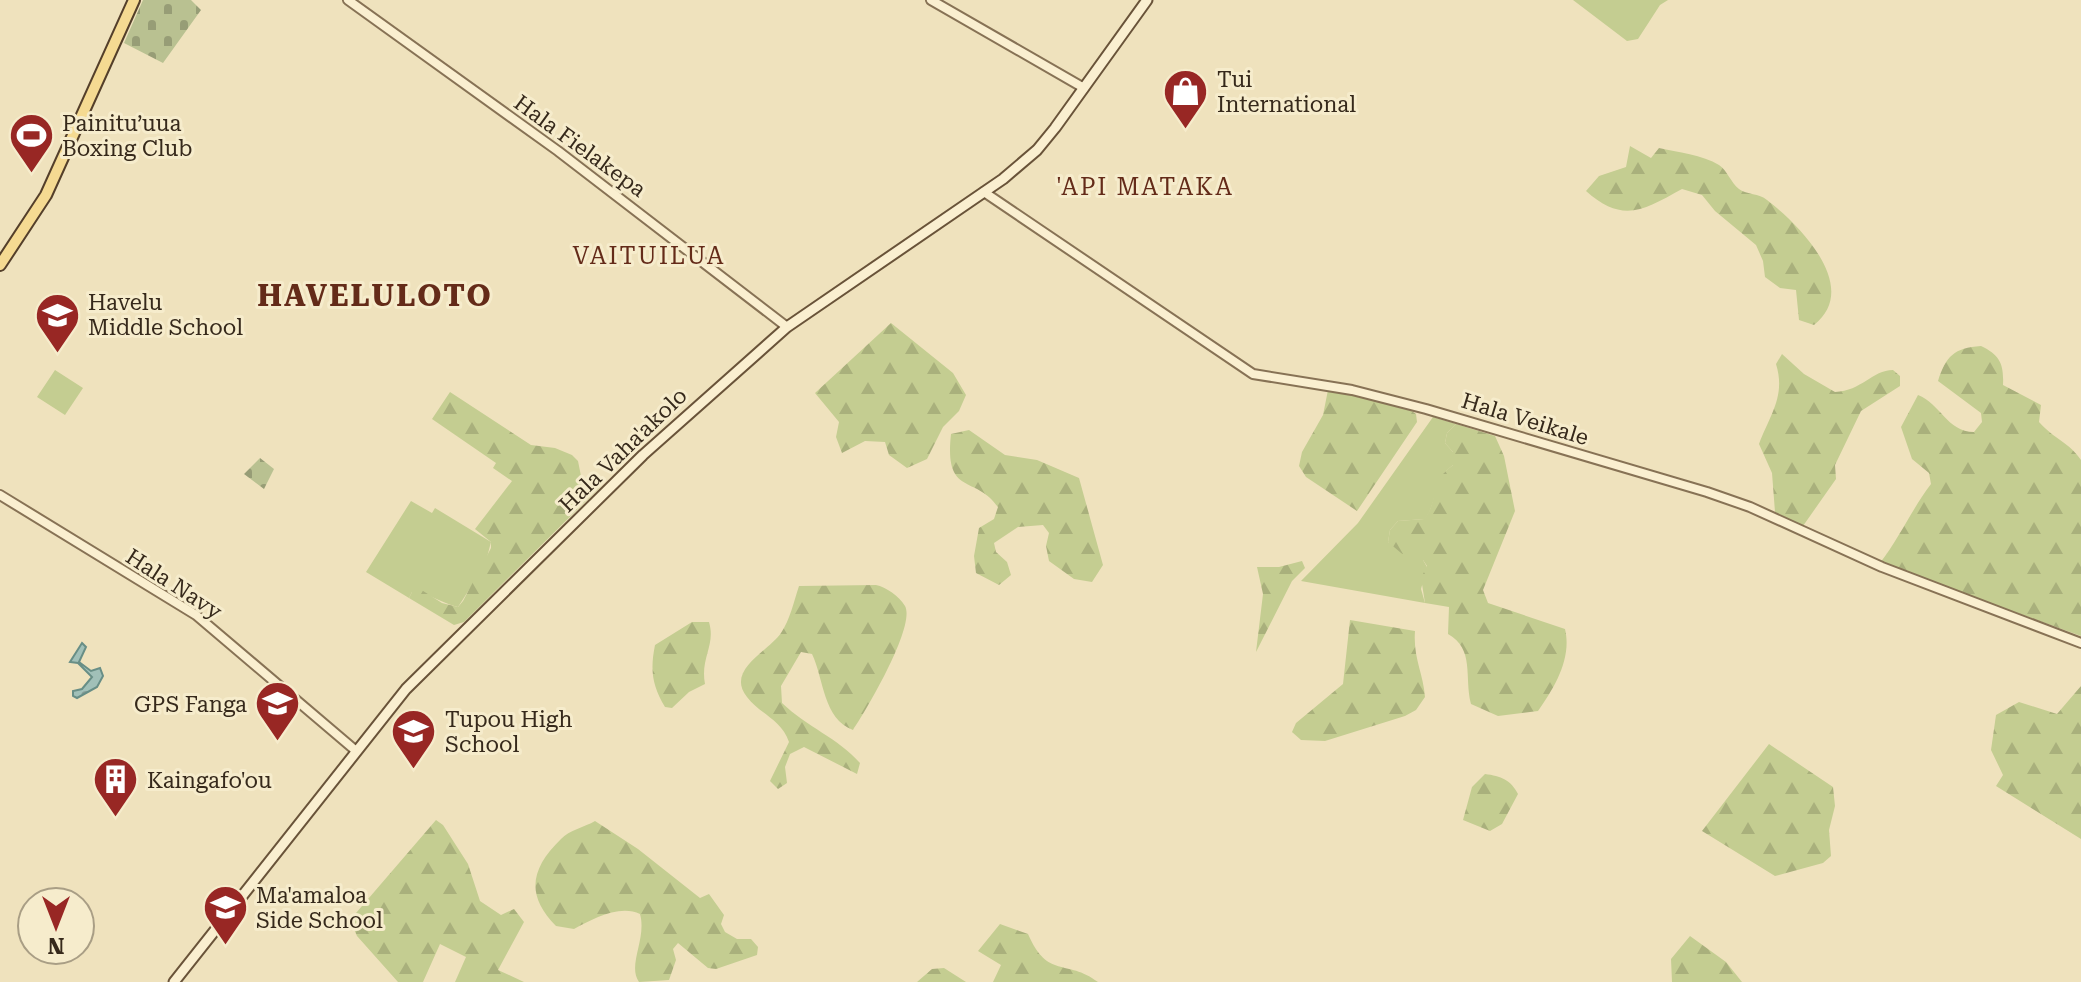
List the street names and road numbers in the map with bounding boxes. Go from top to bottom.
street label: Hala Fielakepa [509,90,651,202]
street label: Hala Vaha'akolo [554,383,692,517]
street label: Hala Veikale [1458,388,1592,450]
street label: Hala Navy [121,544,227,624]

